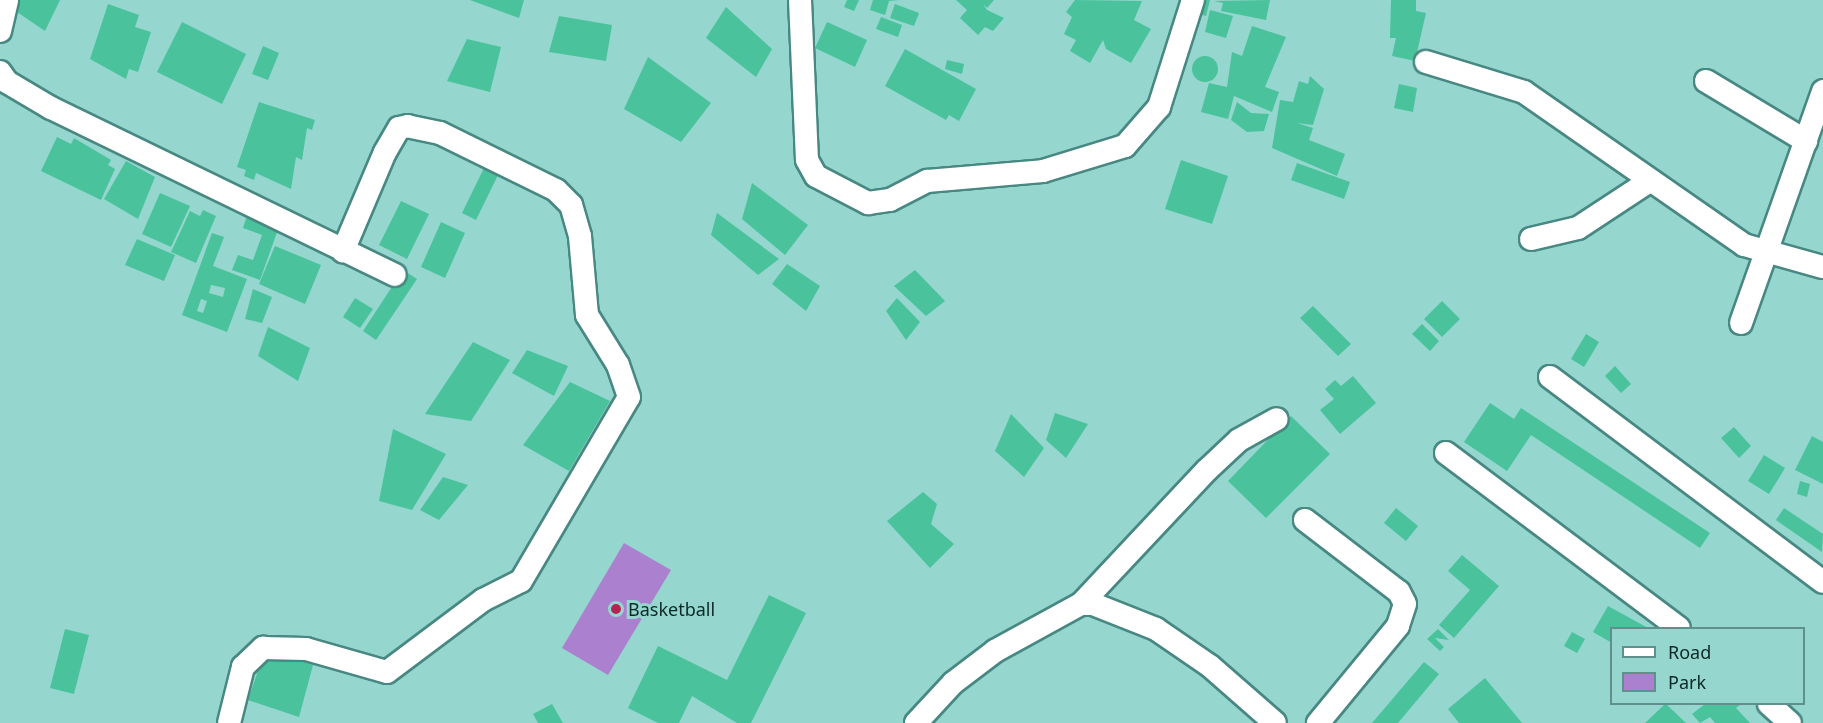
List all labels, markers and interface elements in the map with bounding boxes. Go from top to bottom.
place label: Basketball [628,598,715,620]
marker: Basketball [609,602,623,616]
legend [1610,627,1805,705]
text: Road [1668,640,1711,664]
text: Park [1668,670,1706,694]

